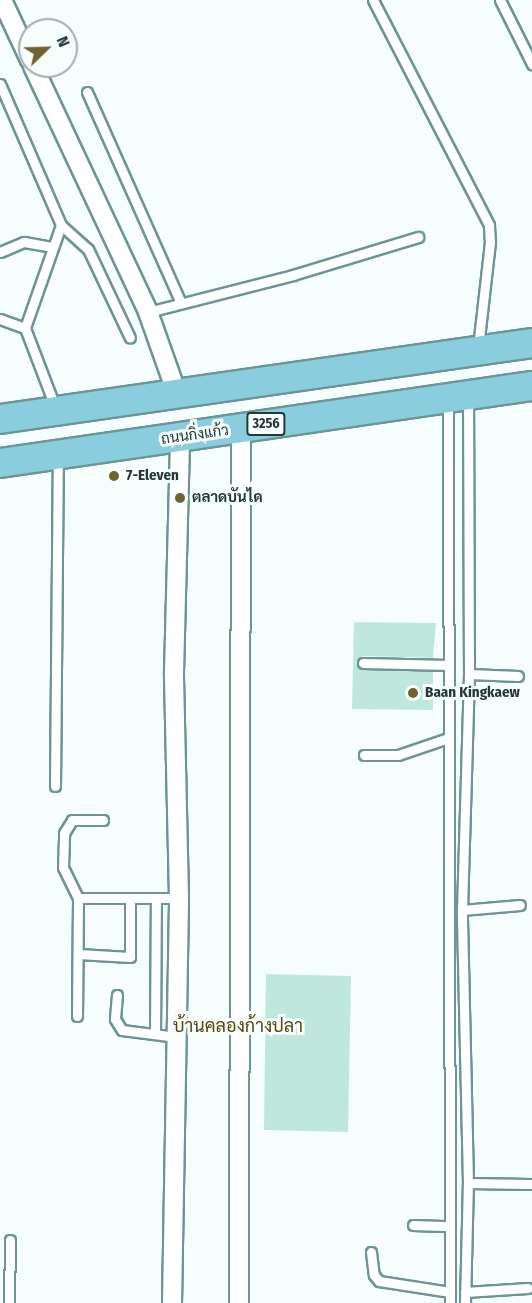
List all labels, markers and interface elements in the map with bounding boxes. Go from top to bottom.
north arrow [18,18,78,78]
text: N [53,33,74,50]
road number: 3256 [245,413,287,435]
street label: ถนนกิ่งแก้ว [160,421,230,449]
place label: 7-Eleven [126,467,179,485]
marker: 7-Eleven [107,469,121,483]
place label: ตลาดบันได [192,489,263,507]
marker: ตลาดบันได [173,491,187,505]
place label: Baan Kingkaew [425,684,520,702]
marker: Baan Kingkaew [406,686,420,700]
district label: บ้านคลองก้างปลา [173,1015,303,1037]

